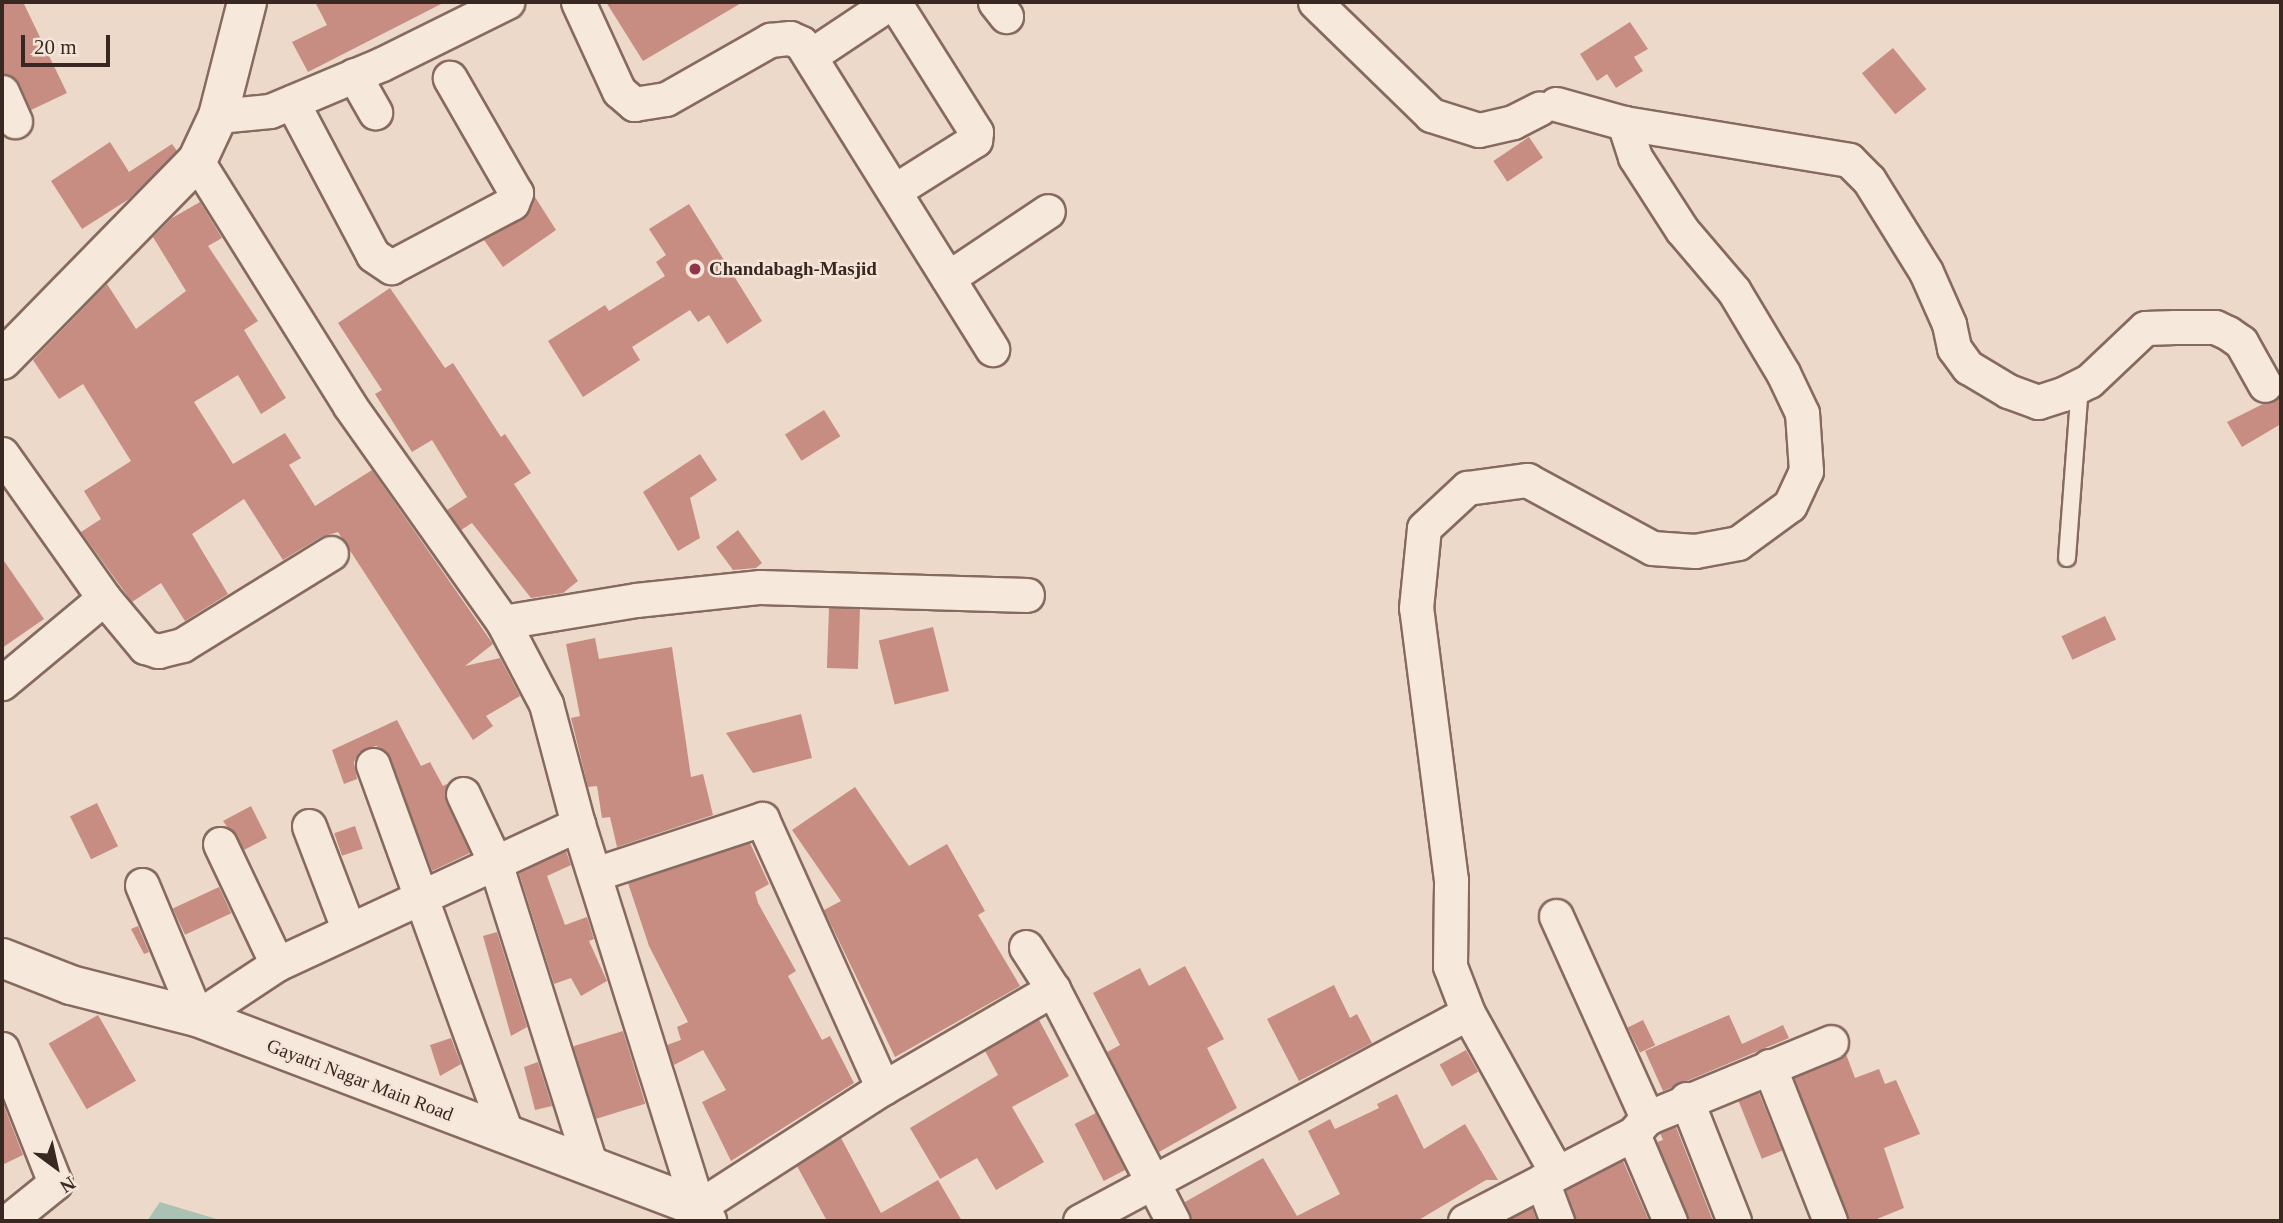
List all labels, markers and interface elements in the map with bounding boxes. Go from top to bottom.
scale bar [24,21,114,65]
text: 20 m [34,35,77,59]
place label: Chandabagh-Masjid [709,258,877,280]
marker: Chandabagh-Masjid [687,261,703,277]
street label: Gayatri Nagar Main Road [264,1034,456,1126]
north arrow [21,1132,91,1202]
text: N [56,1172,79,1198]

